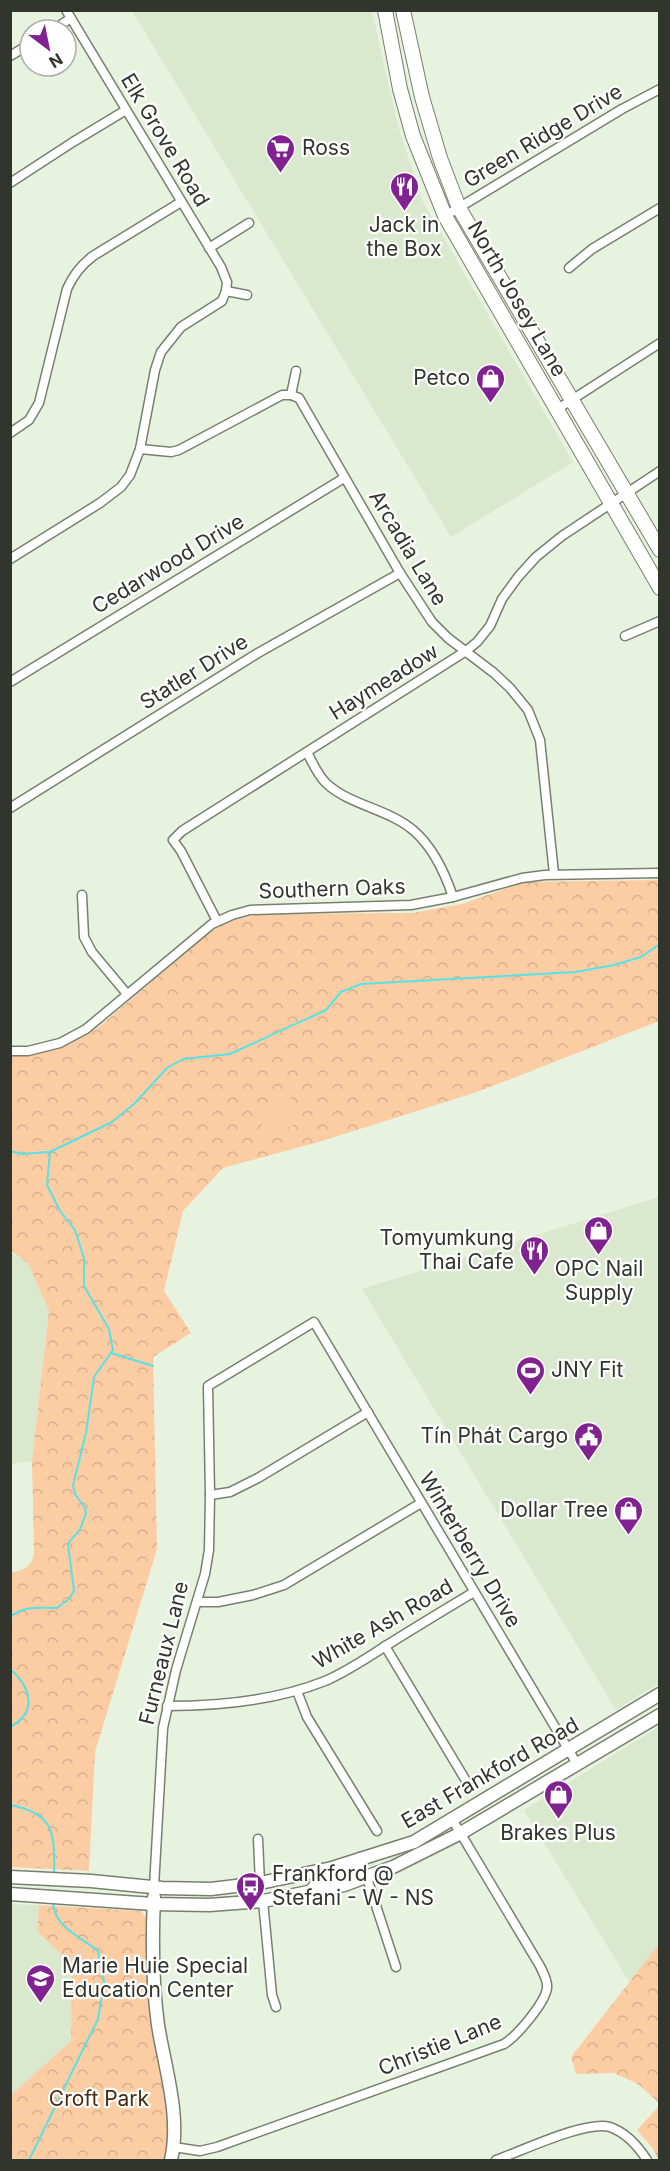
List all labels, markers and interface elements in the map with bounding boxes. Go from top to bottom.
north arrow [18,18,78,78]
text: N [45,49,66,72]
street label: Elk Grove Road [116,69,215,211]
street label: Green Ridge Drive [459,78,627,193]
supermarket icon: Ross [265,132,297,174]
place label: Ross [302,135,350,160]
restaurant icon: Jack in the Box [388,170,420,212]
place label: Jack in the Box [367,212,441,261]
street label: North Josey Lane [463,217,572,381]
shop icon: Petco [475,362,507,404]
place label: Petco [413,365,470,390]
street label: Arcadia Lane [364,486,453,610]
street label: Cedarwood Drive [87,508,248,619]
street label: Statler Drive [135,629,252,715]
street label: Haymeadow [325,638,443,725]
street label: Southern Oaks [258,873,406,904]
shop icon: OPC Nail Supply [583,1214,615,1256]
place label: Tomyumkung Thai Cafe [380,1225,514,1274]
restaurant icon: Tomyumkung Thai Cafe [519,1234,551,1276]
place label: OPC Nail Supply [555,1256,643,1305]
sports icon: JNY Fit [514,1354,546,1396]
place label: JNY Fit [551,1357,623,1382]
public building icon: Tín Phát Cargo [573,1420,605,1462]
place label: Tín Phát Cargo [420,1423,568,1448]
street label: Winterberry Drive [414,1468,527,1632]
shop icon: Dollar Tree [613,1494,645,1536]
place label: Dollar Tree [500,1497,608,1522]
street label: White Ash Road [308,1573,457,1674]
street label: Furneaux Lane [134,1578,193,1727]
street label: East Frankford Road [397,1712,583,1833]
shop icon: Brakes Plus [542,1778,574,1820]
place label: Brakes Plus [500,1820,616,1845]
place label: Frankford @ Stefani - W - NS [272,1861,434,1910]
bus stop icon: Frankford @ Stefani - W - NS [235,1870,267,1912]
place label: Marie Huie Special Education Center [62,1953,248,2002]
school or university icon: Marie Huie Special Education Center [25,1962,57,2004]
street label: Christie Lane [375,2008,505,2081]
park label: Croft Park [49,2086,150,2111]

